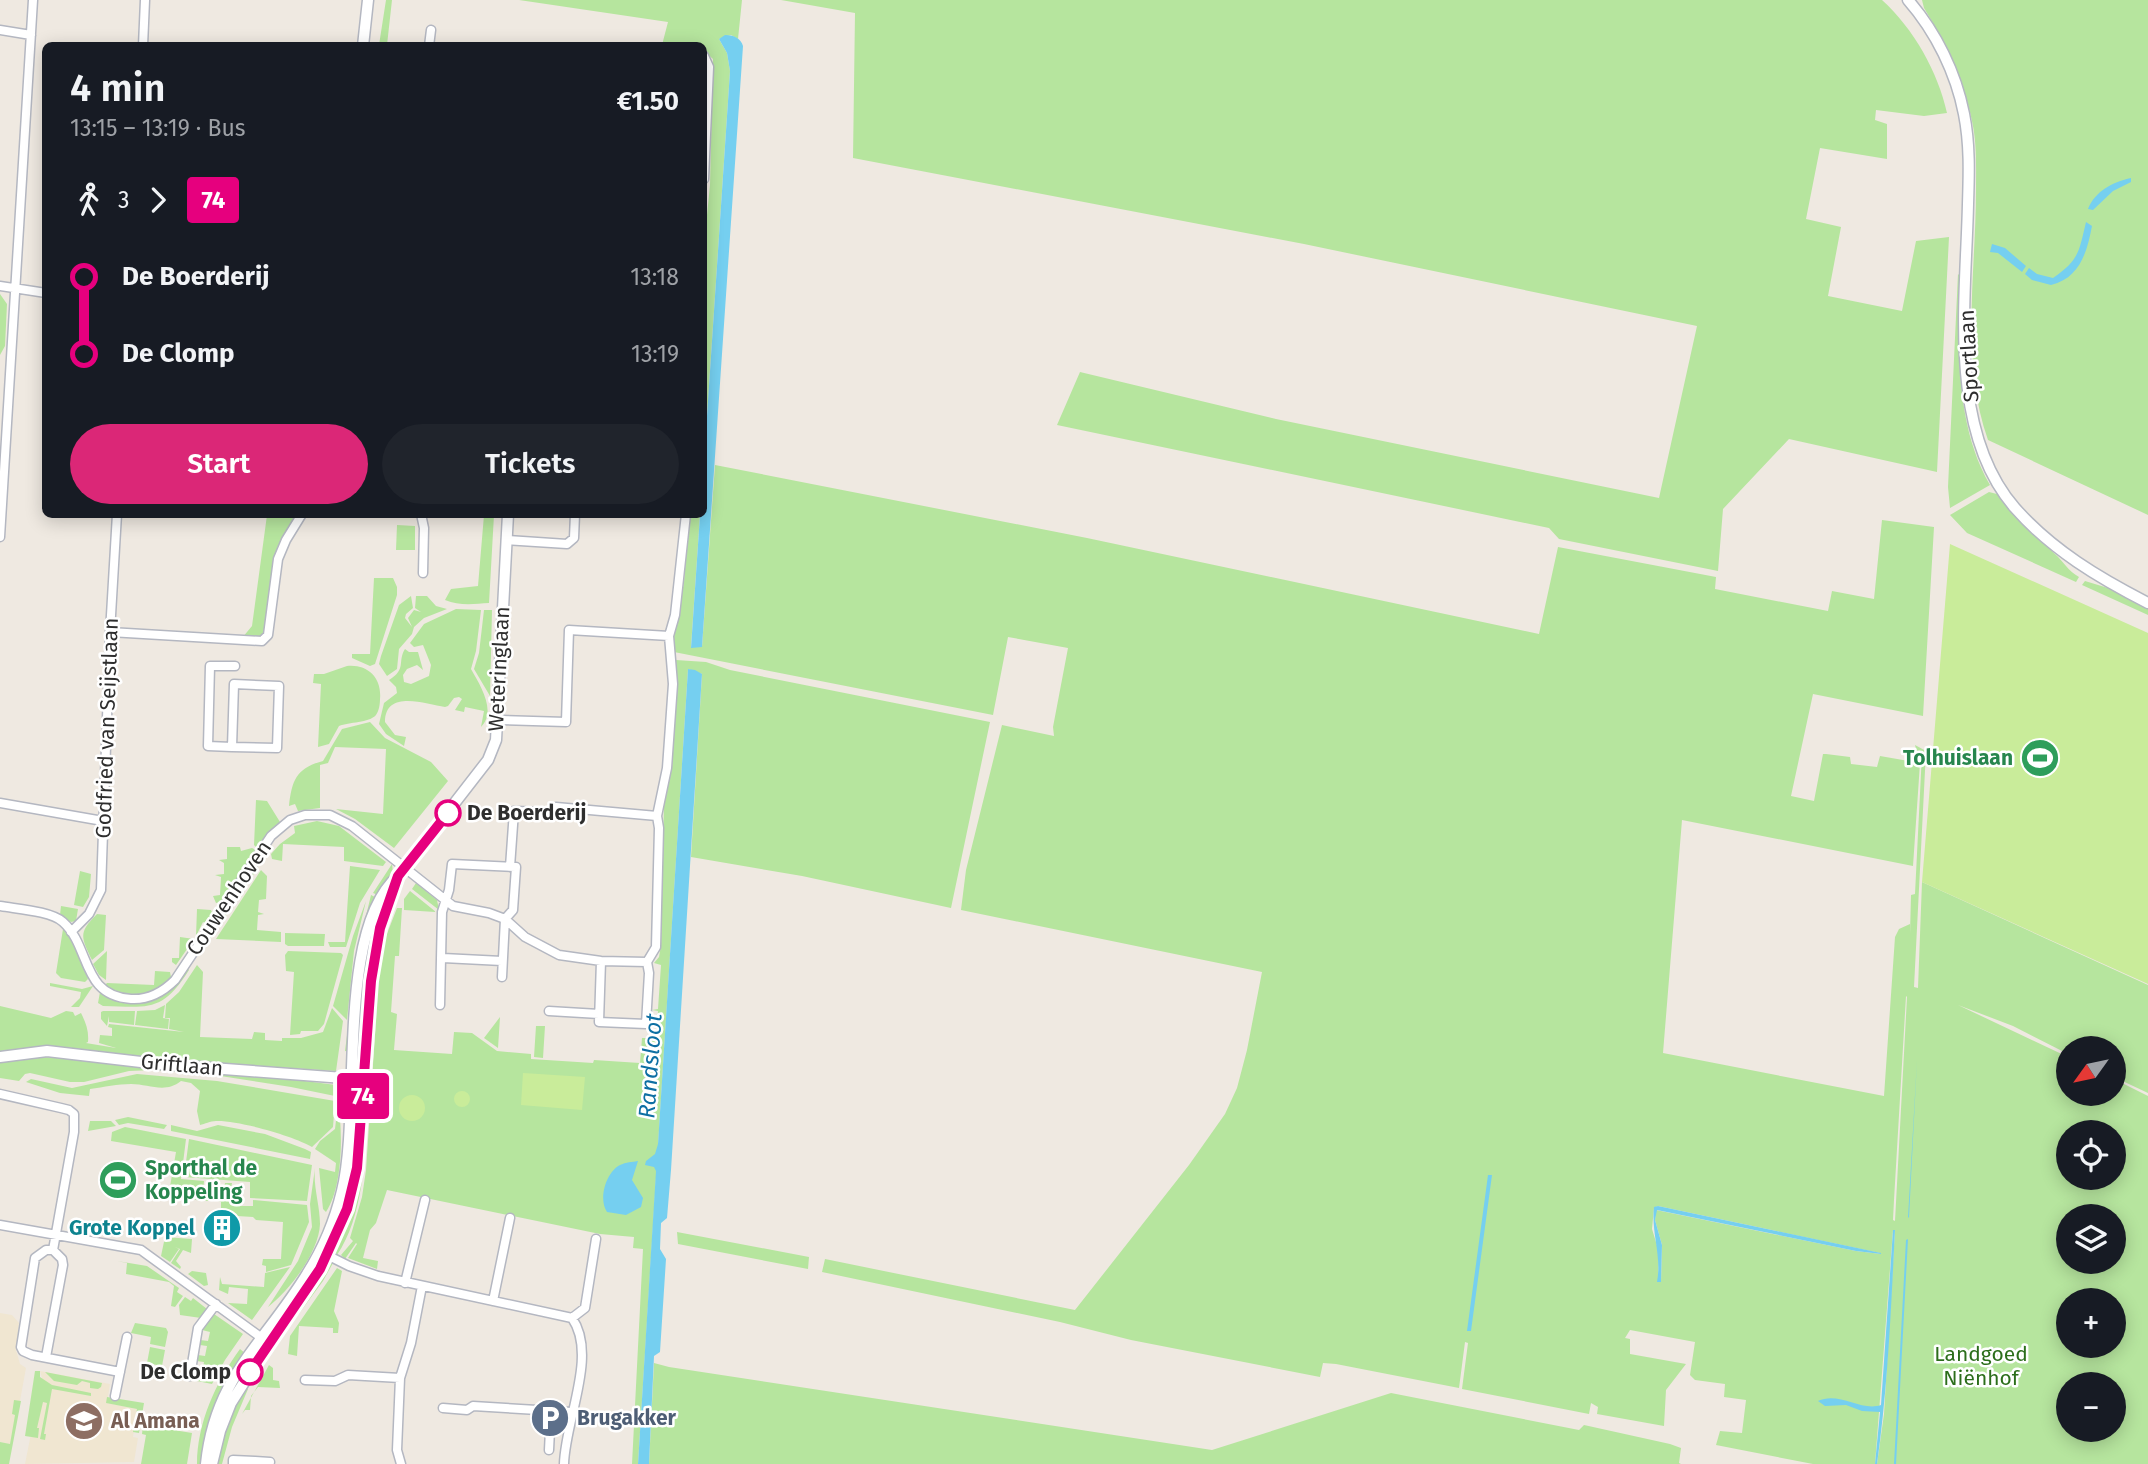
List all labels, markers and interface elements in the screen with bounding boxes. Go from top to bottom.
text: 4 min [70,65,165,111]
text: €1.50 [617,86,679,117]
text: 13:15 – 13:19 · Bus [70,114,246,142]
icon: walk [70,181,108,219]
icon: forward [139,181,177,219]
text: 3 [118,186,129,214]
text: 74 [201,186,225,214]
text: De Boerderij [122,261,270,292]
text: 13:18 [630,263,679,291]
street label: Sportlaan [1954,309,1984,403]
text: De Clomp [122,338,234,369]
text: 13:19 [631,340,679,368]
button: Start [70,424,368,504]
button: Tickets [382,424,679,504]
street label: Weteringlaan [483,606,515,732]
street label: Godfried van Seijstlaan [90,617,124,839]
sports icon: Tolhuislaan [2019,737,2061,779]
place label: Tolhuislaan [1903,745,2013,771]
marker: De Boerderij [435,800,461,826]
place label: De Boerderij [467,800,586,826]
street label: Couwenhoven [181,836,277,960]
water label: Randsloot [632,1012,668,1119]
north arrow [2056,1036,2126,1106]
map controls [2056,1036,2126,1442]
street label: Griftlaan [140,1048,224,1082]
line badge: 74 [332,1073,394,1119]
text: 74 [351,1082,375,1110]
button: locate [2056,1120,2126,1190]
place label: Sporthal de Koppeling [145,1155,258,1205]
sports icon: Sporthal de Koppeling [97,1159,139,1201]
button: layers [2056,1204,2126,1274]
building icon: Grote Koppel [201,1207,243,1249]
place label: Grote Koppel [69,1215,196,1241]
button: + [2056,1288,2126,1358]
park label: Landgoed Niënhof [1934,1341,2028,1391]
place label: De Clomp [140,1359,231,1385]
marker: De Clomp [237,1359,263,1385]
button: − [2056,1372,2126,1442]
parking icon: Brugakker [529,1397,571,1439]
school or university icon: Al Amana [63,1400,105,1442]
place label: Brugakker [577,1405,676,1431]
place label: Al Amana [110,1408,200,1434]

